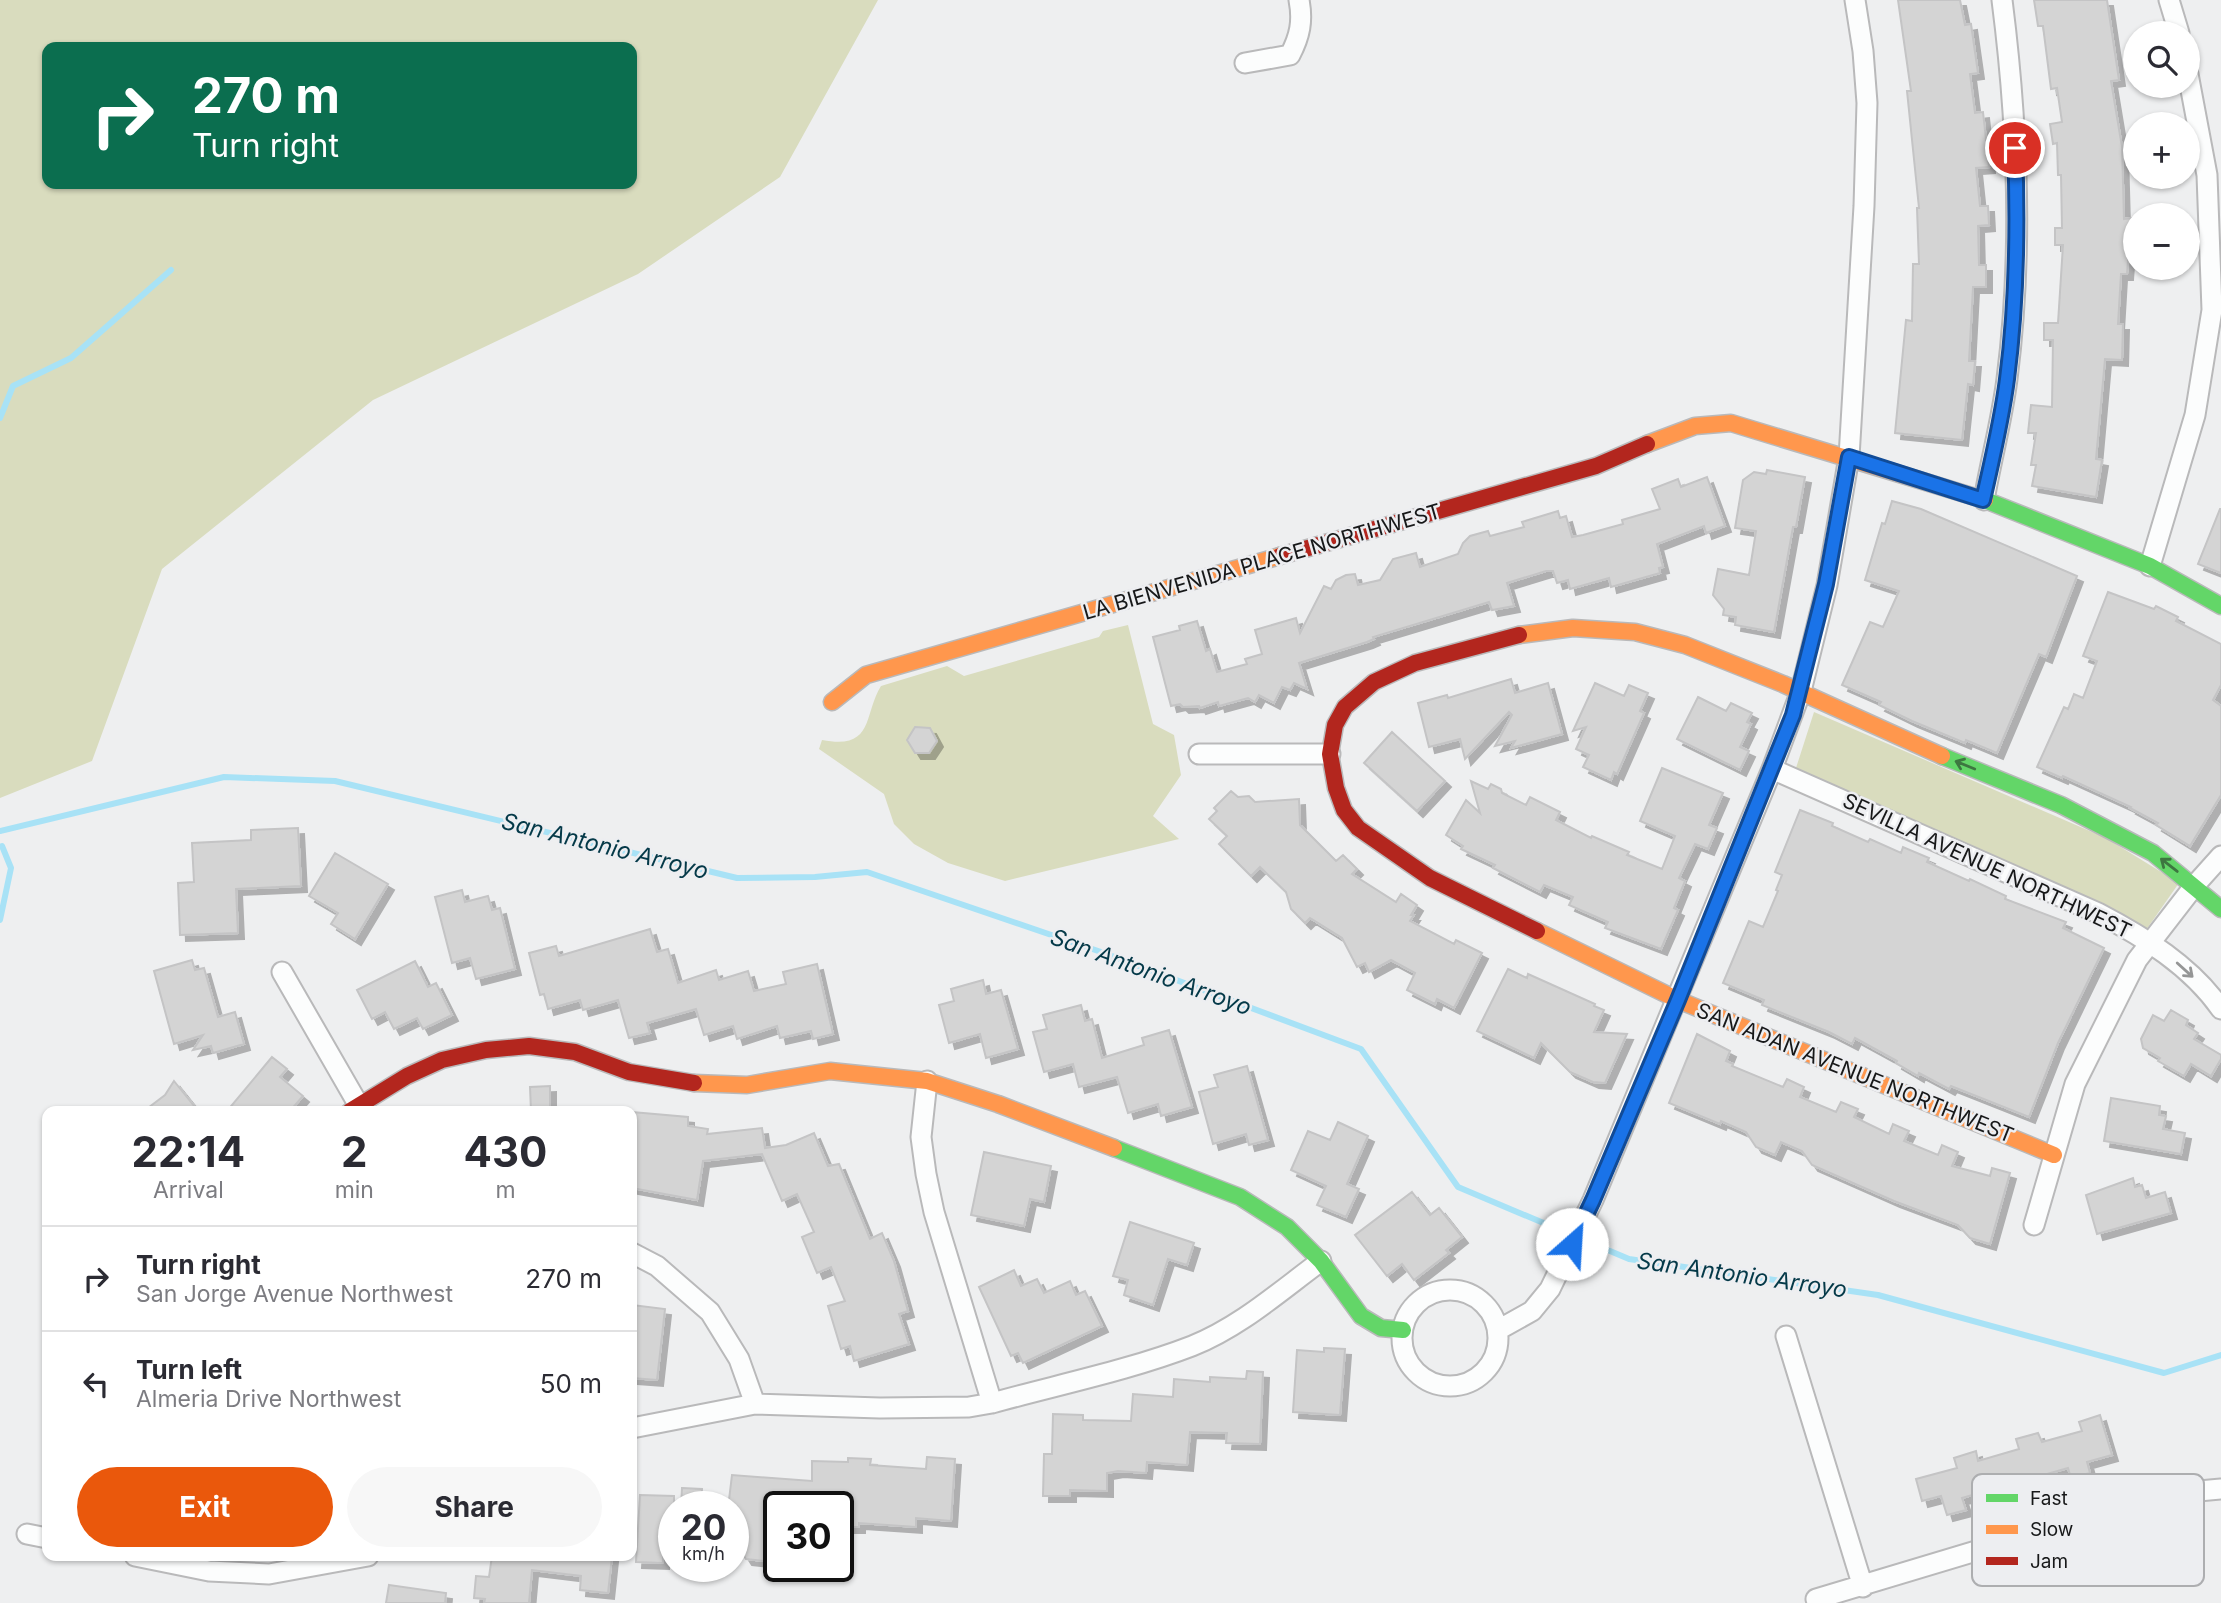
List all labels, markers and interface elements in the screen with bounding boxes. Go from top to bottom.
map controls [2123,21,2200,280]
button: search [2123,21,2200,98]
text: 270 m [192,66,340,125]
icon: right [77,70,168,161]
button: + [2123,112,2200,189]
pin [1985,118,2045,178]
text: Turn right [192,126,339,165]
icon: arrive [1996,129,2034,167]
button: − [2123,203,2200,280]
street label: LA BIENVENIDA PLACE NORTHWEST [1080,498,1444,625]
one-way arrow [1955,758,1977,771]
street label: SEVILLA AVENUE NORTHWEST [1839,788,2135,944]
water label: San Antonio Arroyo [499,807,711,885]
one-way arrow [2160,858,2178,873]
water label: San Antonio Arroyo [1047,923,1255,1021]
one-way arrow [2176,962,2194,978]
street label: SAN ADAN AVENUE NORTHWEST [1693,997,2017,1148]
text: 22:14 [132,1126,245,1177]
text: 2 [341,1126,368,1177]
text: 430 [464,1126,547,1177]
text: Arrival [153,1176,224,1204]
text: min [335,1176,374,1204]
text: m [495,1176,516,1204]
position arrow [1535,1207,1609,1281]
water label: San Antonio Arroyo [1635,1246,1849,1304]
text: Turn right [136,1249,261,1280]
icon: right [77,1260,115,1298]
text: 270 m [525,1263,602,1294]
text: San Jorge Avenue Northwest [136,1280,453,1308]
text: Turn left [136,1354,242,1385]
icon: left [77,1365,115,1403]
text: 50 m [540,1368,602,1399]
text: Almeria Drive Northwest [136,1385,401,1413]
button: Exit [77,1467,333,1547]
button: Share [347,1467,602,1547]
legend [1972,1474,2204,1586]
text: Fast [2030,1487,2068,1510]
speed limit sign: 30 [763,1491,854,1582]
text: 20 [681,1506,726,1548]
text: Slow [2030,1518,2073,1541]
text: km/h [682,1543,725,1564]
text: Jam [2030,1550,2068,1573]

